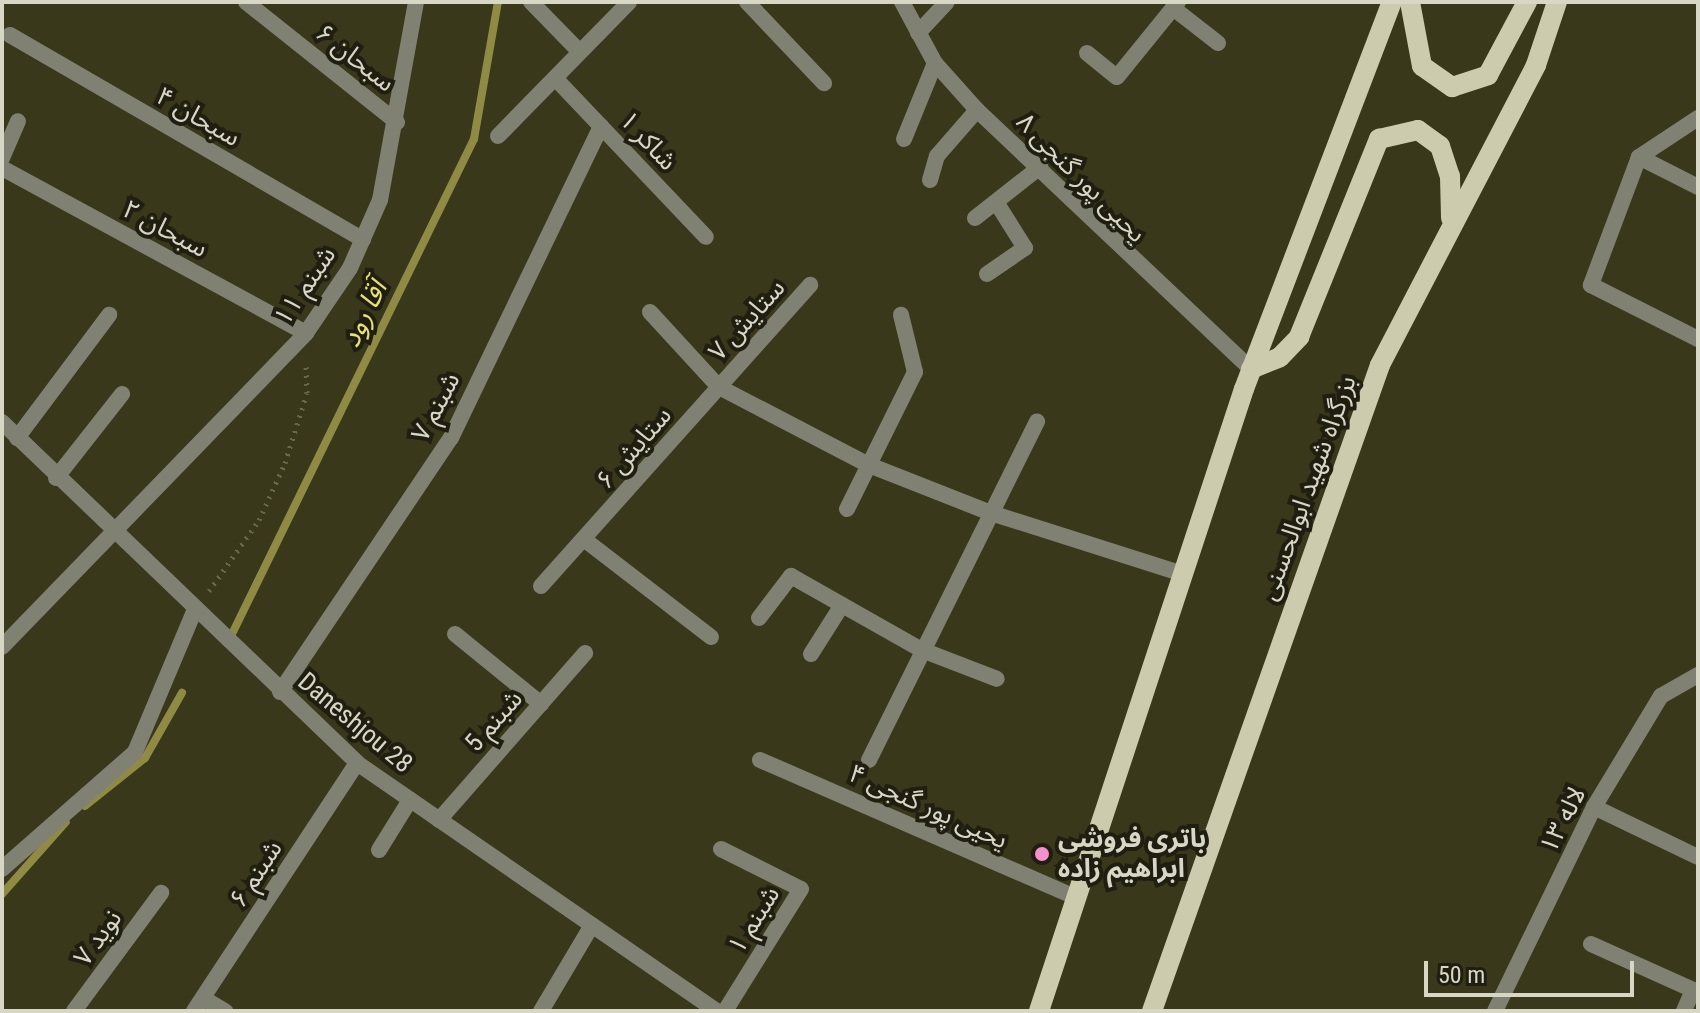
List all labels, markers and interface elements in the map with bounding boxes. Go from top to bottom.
street label: سبحان ۶ [309,17,401,99]
street label: سبحان ۴ [150,80,246,154]
street label: شاکر ۱ [613,105,683,177]
street label: یحیی پور گنجی ۸ [1010,107,1152,249]
street label: سبحان ۲ [117,194,213,264]
street label: شبنم ۱۱ [267,241,343,331]
street label: ستایش ۷ [702,273,792,367]
water label: آقا رود [334,275,394,353]
street label: شبنم ۷ [405,367,467,447]
street label: بزرگراه شهید ابوالحسنی [1253,371,1363,605]
street label: ستایش ۶ [590,400,678,496]
street label: Daneshjou 28 [292,666,418,780]
street label: شبنم 5 [459,684,529,758]
street label: یحیی پور گنجی ۴ [844,758,1012,856]
street label: لاله ۱۳ [1533,782,1593,858]
place label: باتری فروشی ابراهیم زاده [1058,823,1206,884]
street label: شبنم ۶ [223,835,289,913]
marker: باتری فروشی ابراهیم زاده [1033,845,1051,863]
street label: شبنم ۱ [721,880,787,960]
street label: نوید ۷ [67,904,129,972]
scale bar [1428,945,1638,995]
text: 50 m [1438,961,1485,989]

